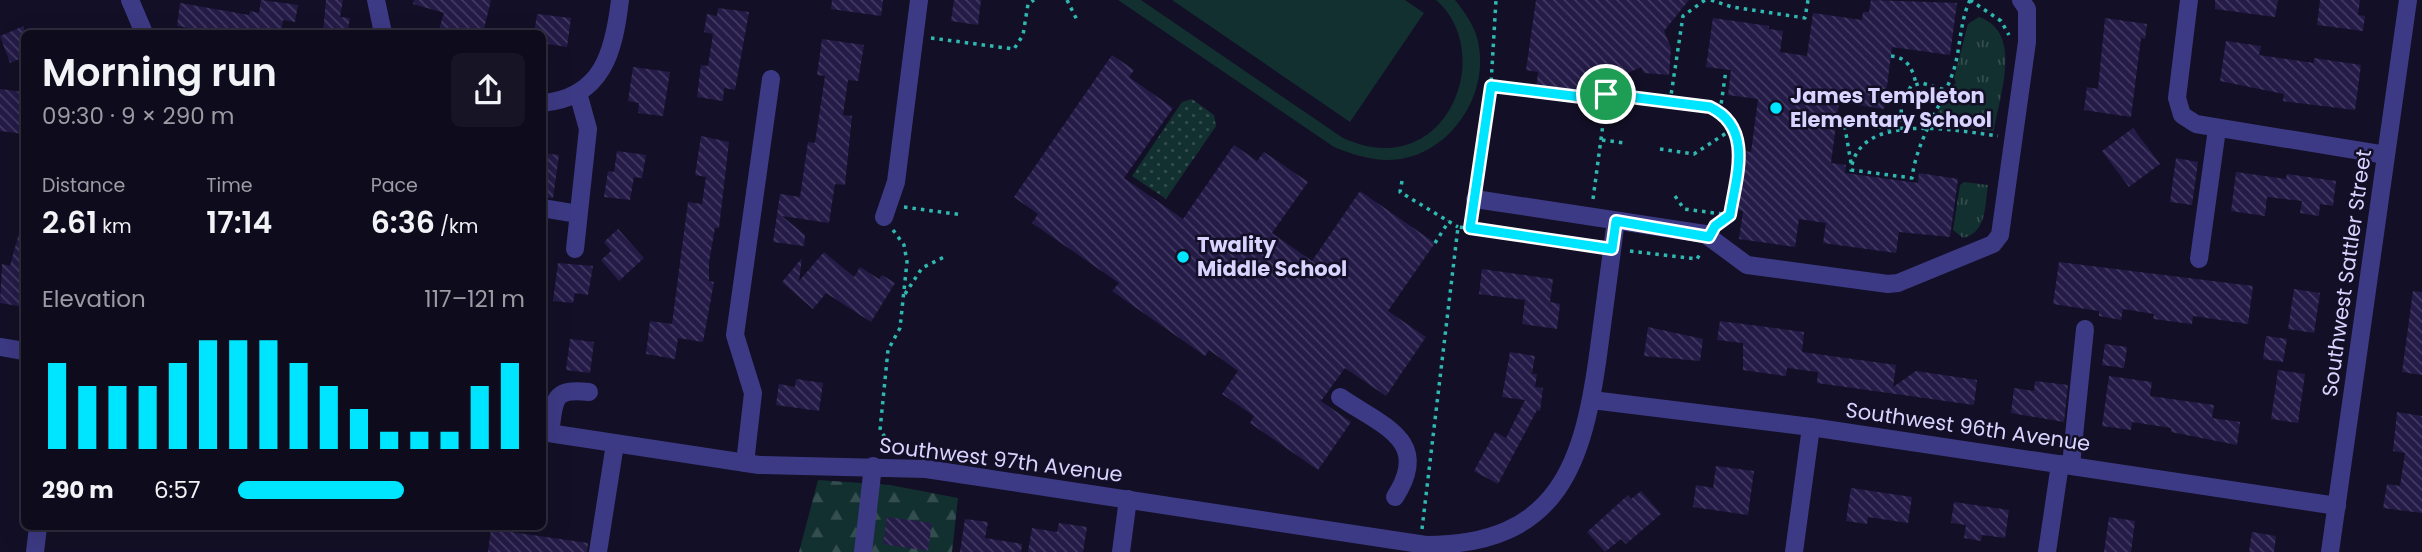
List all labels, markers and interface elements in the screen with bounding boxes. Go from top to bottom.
text: Morning run [42,46,277,99]
button: share [451,53,525,127]
pin [1576,64,1636,124]
icon: arrive [1587,75,1625,113]
place label: James Templeton Elementary School [1790,81,1992,134]
text: 09:30 · 9 × 290 m [42,100,235,132]
marker: James Templeton Elementary School [1768,100,1784,116]
street label: Southwest Sattler Street [2315,147,2378,399]
text: Distance [42,172,125,199]
text: Time [206,172,253,199]
text: Pace [371,172,418,199]
text: 2.61 [42,201,97,244]
text: 17:14 [206,201,272,244]
text: 6:36 [371,201,435,244]
text: km [97,213,132,240]
text: /km [435,213,478,240]
place label: Twality Middle School [1197,230,1347,283]
marker: Twality Middle School [1175,249,1191,265]
text: Elevation [42,283,146,315]
text: 117–121 m [424,283,525,315]
street label: Southwest 96th Avenue [1844,395,2092,458]
street label: Southwest 97th Avenue [878,430,1124,489]
text: 290 m [42,474,114,506]
text: 6:57 [154,474,201,506]

